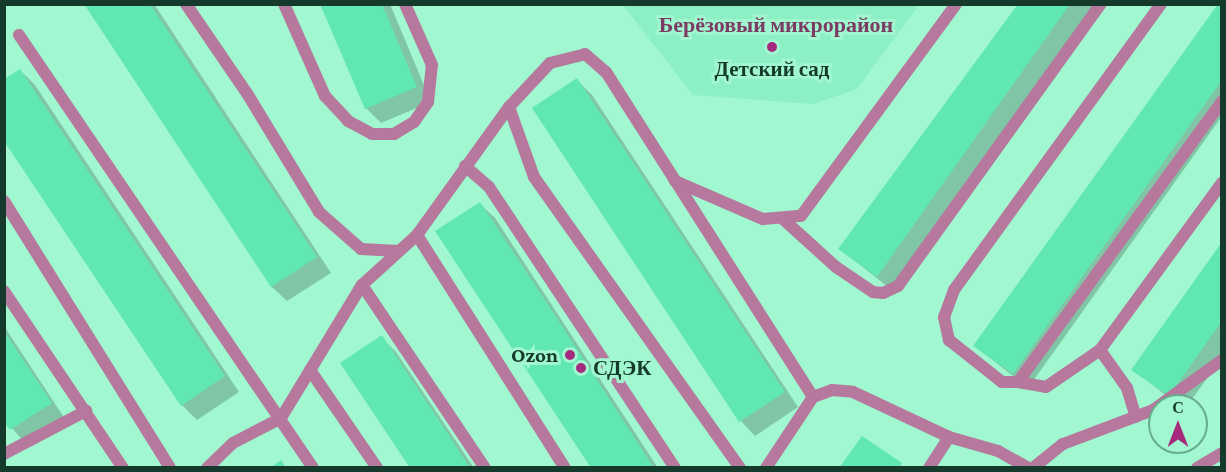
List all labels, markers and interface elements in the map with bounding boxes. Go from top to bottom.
district label: Берёзовый микрорайон [659,12,893,38]
marker: Детский сад [765,40,779,54]
place label: Детский сад [715,56,829,82]
place label: Ozon [511,342,558,368]
marker: Ozon [563,348,577,362]
place label: СДЭК [593,355,652,381]
marker: СДЭК [574,361,588,375]
north arrow [1148,394,1208,454]
text: С [1172,399,1184,416]

